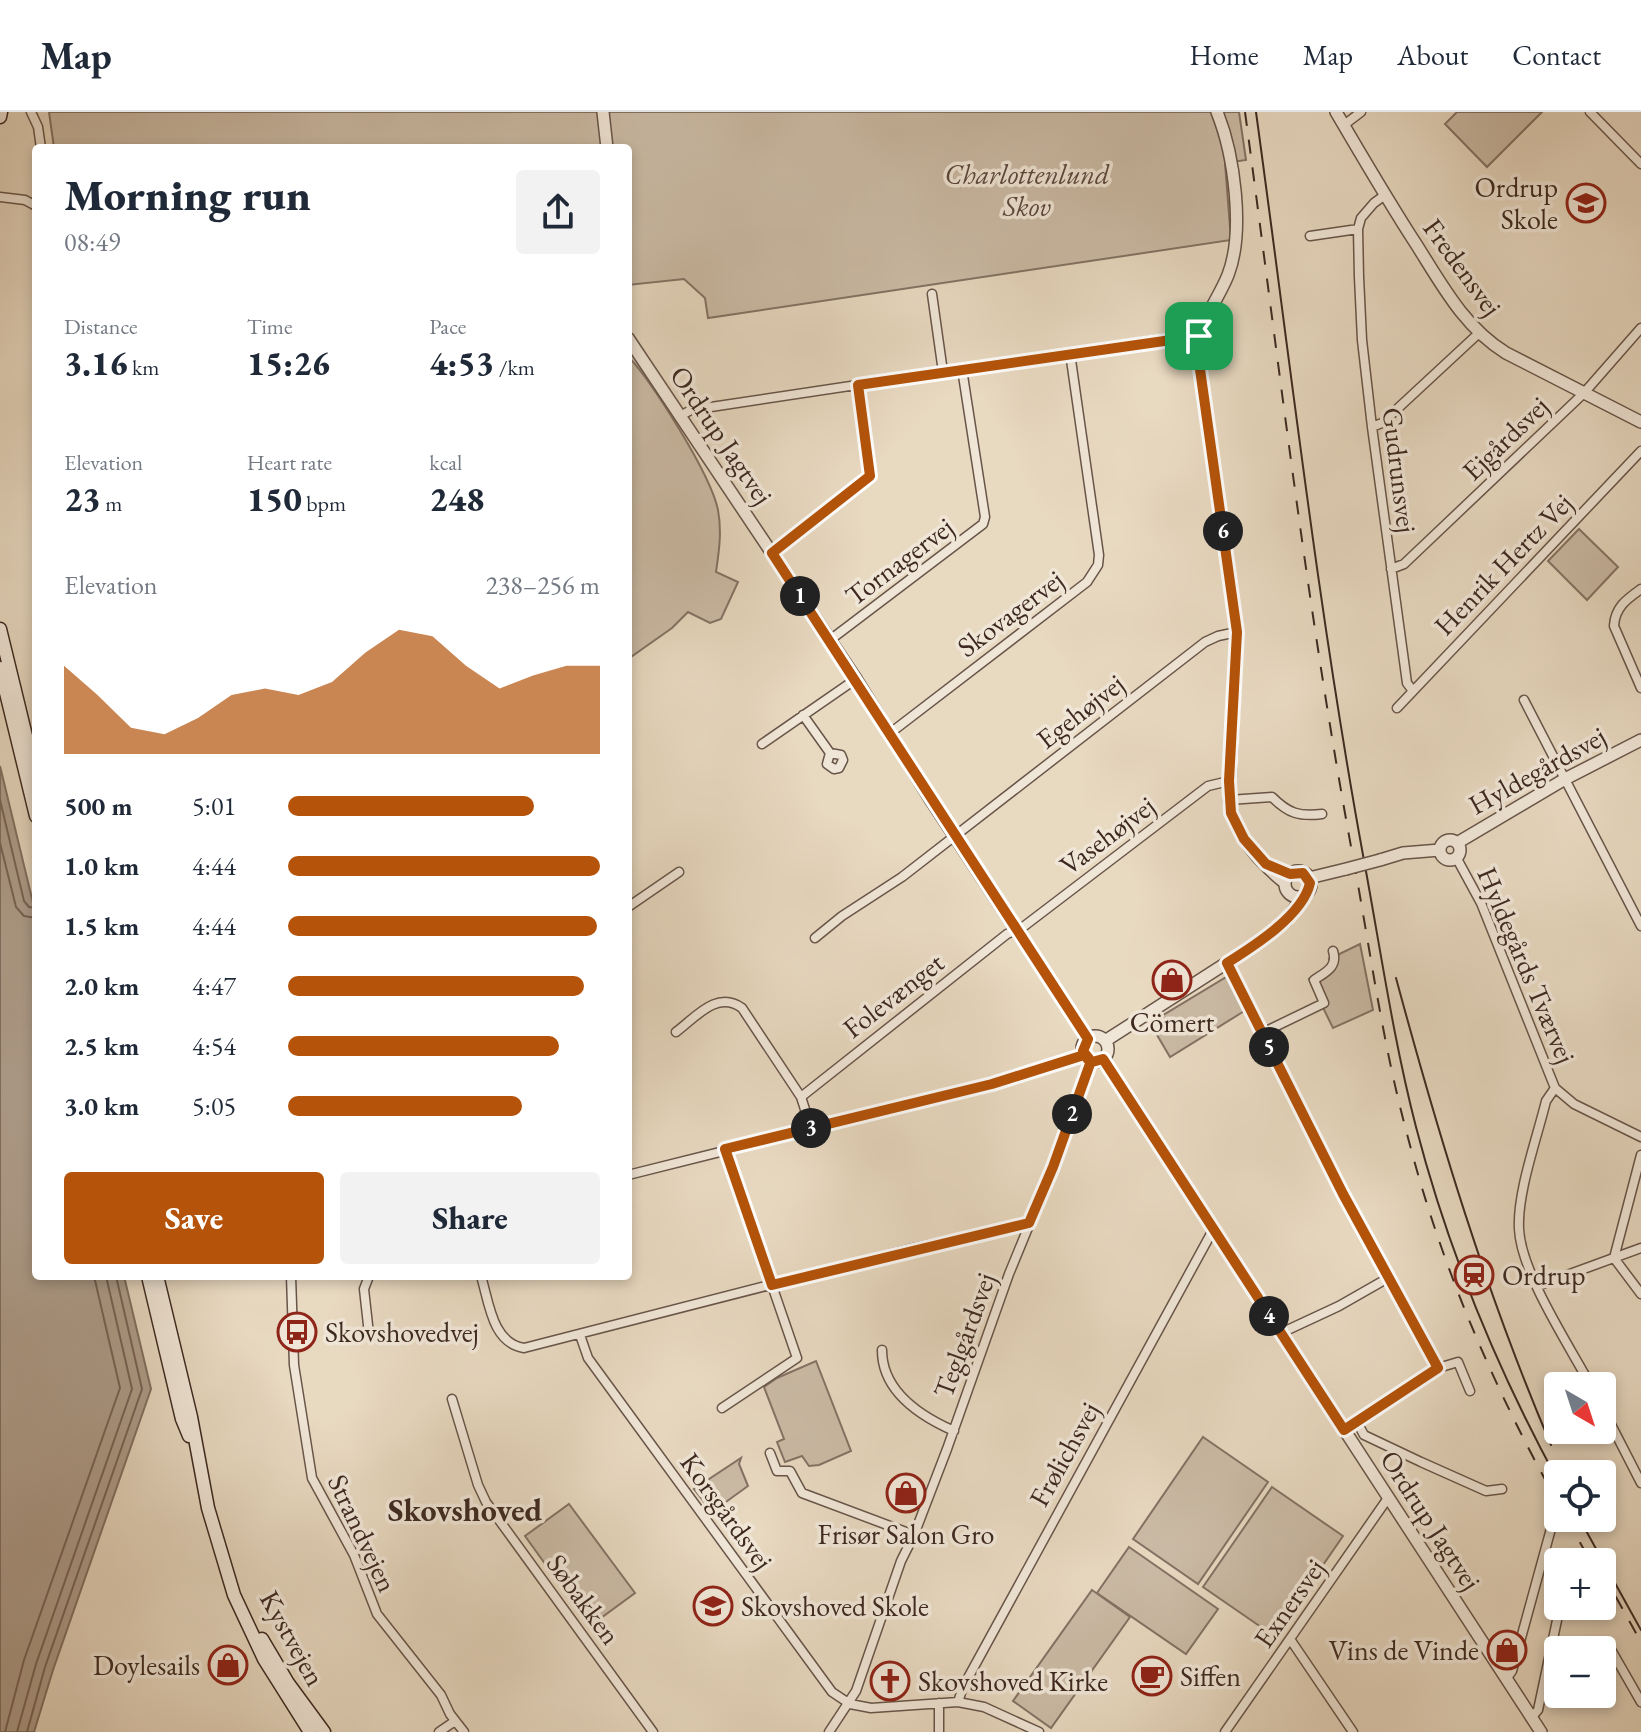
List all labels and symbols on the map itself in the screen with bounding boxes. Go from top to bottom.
park label: Charlottenlund Skov [945,156,1110,224]
place label: Ordrup Skole [1474,169,1558,237]
school or university icon: Ordrup Skole [1565,182,1607,224]
street label: Fredensvej [1416,211,1510,323]
pin [1165,302,1233,370]
street label: Ordrup Jagtvej [662,359,782,511]
street label: Ejgårdsvej [1454,388,1556,488]
street label: Gudrunsvej [1374,405,1426,535]
street label: Henrik Hertz Vej [1426,485,1580,643]
street label: Tornagervej [838,509,960,613]
pin: 6 [1203,511,1243,551]
street label: Skovagervej [950,561,1070,665]
pin: 1 [780,576,820,616]
street label: Egehøjvej [1029,665,1131,757]
street label: Hyldegårdsvej [1462,718,1612,822]
street label: Vasehøjvej [1052,787,1162,883]
street label: Hyldegårds Tværvej [1469,861,1585,1069]
street label: Folevænget [835,944,951,1046]
shop icon: Cömert [1151,959,1193,1001]
place label: Cömert [1130,1004,1214,1040]
pin: 5 [1249,1027,1289,1067]
pin: 2 [1052,1094,1092,1134]
pin: 3 [791,1108,831,1148]
station icon: Ordrup [1453,1254,1495,1296]
place label: Ordrup [1502,1257,1586,1293]
street label: Teglgårdsvej [925,1268,1003,1402]
pin: 4 [1249,1296,1289,1336]
bus stop icon: Skovshovedvej [276,1311,318,1353]
place label: Skovshovedvej [325,1314,479,1350]
north arrow [1544,1372,1616,1444]
street label: Frølichsvej [1021,1395,1107,1513]
street label: Ordrup Jagtvej [1372,1443,1490,1597]
street label: Korsgårdsvej [672,1445,782,1577]
street label: Strandvejen [320,1468,406,1598]
shop icon: Frisør Salon Gro [885,1472,927,1514]
district label: Skovshoved [388,1489,542,1531]
place label: Frisør Salon Gro [818,1516,994,1552]
street label: Søbakken [539,1547,629,1652]
street label: Exnersvej [1245,1551,1333,1655]
street label: Kystvejen [252,1584,334,1692]
school or university icon: Skovshoved Skole [692,1585,734,1627]
place label: Skovshoved Skole [741,1588,929,1624]
shop icon: Vins de Vinde [1486,1629,1528,1671]
place label: Vins de Vinde [1329,1632,1479,1668]
shop icon: Doylesails [207,1644,249,1686]
place label: Doylesails [93,1647,200,1683]
cafe icon: Siffen [1131,1655,1173,1697]
place label: Siffen [1180,1658,1241,1694]
church icon: Skovshoved Kirke [869,1660,911,1702]
place label: Skovshoved Kirke [918,1663,1108,1699]

